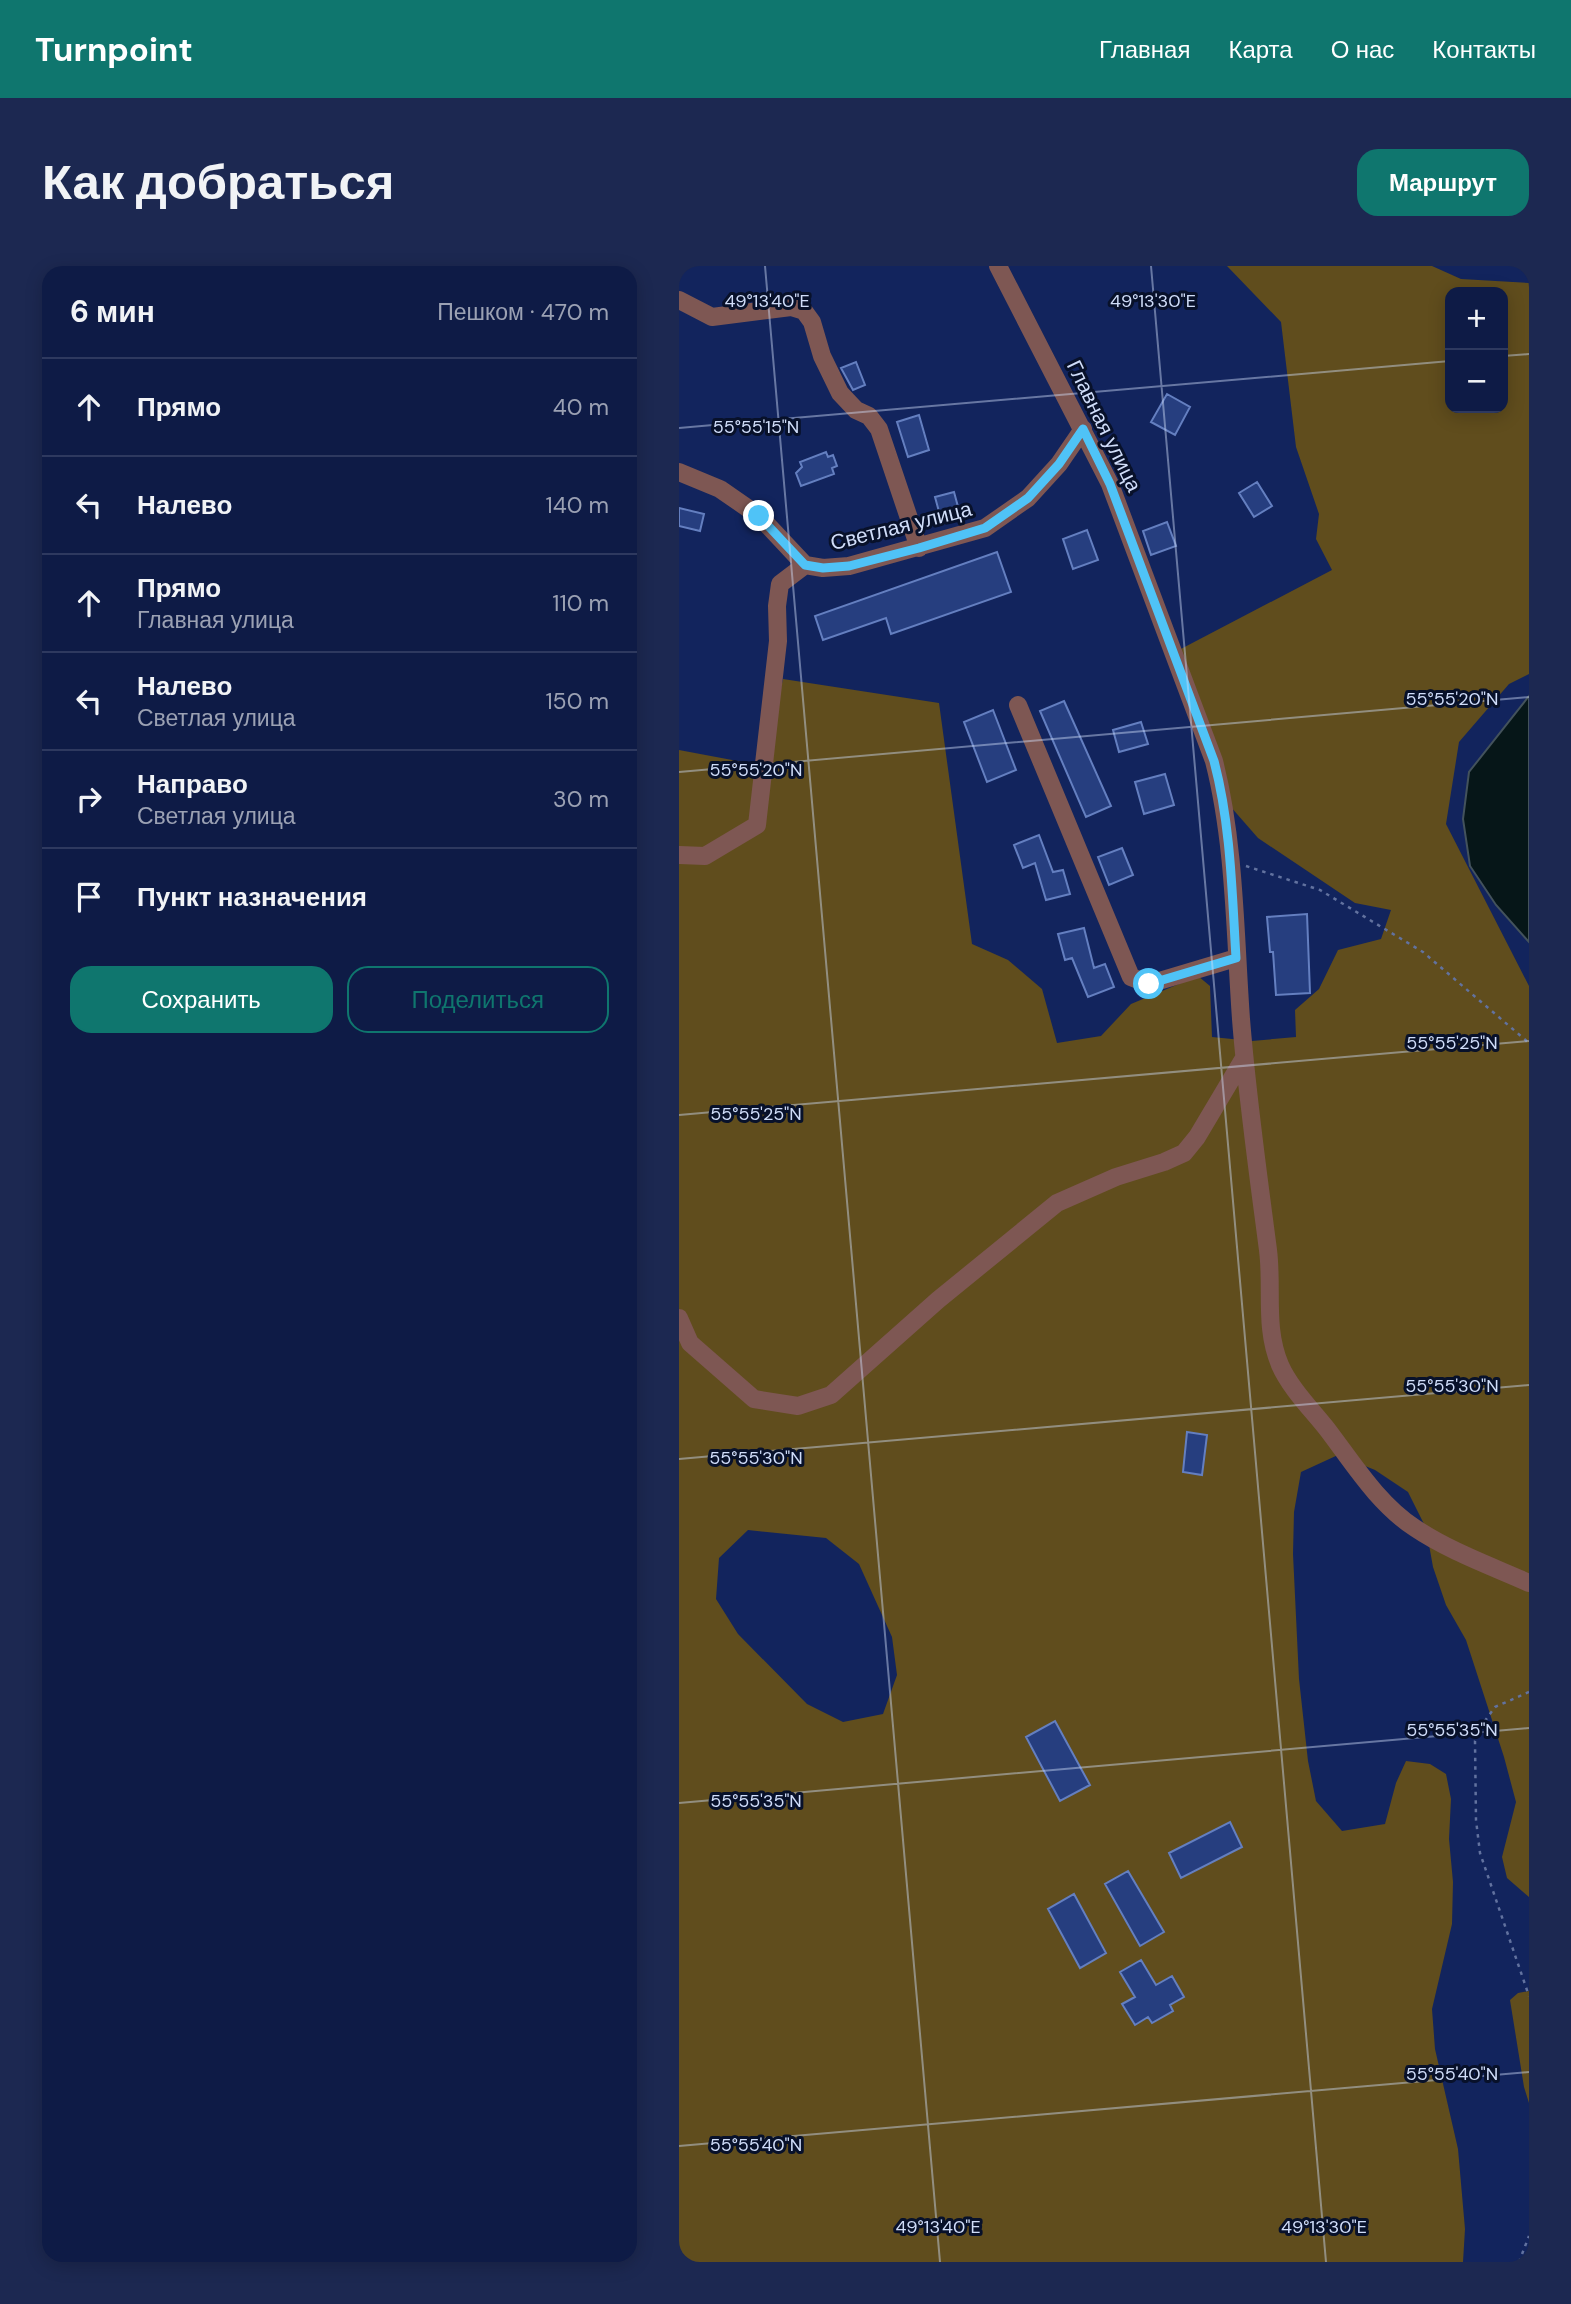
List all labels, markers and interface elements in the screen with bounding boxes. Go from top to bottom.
text: Turnpoint [35,28,193,71]
text: Главная [1099,34,1190,65]
text: Карта [1228,34,1293,65]
text: О нас [1331,34,1394,65]
text: Контакты [1432,34,1536,65]
button: Маршрут [1357,149,1529,216]
text: Как добраться [42,150,394,214]
map controls [1445,287,1508,413]
button: + [1445,287,1508,350]
text: 49°13'40"E [724,289,810,313]
text: 49°13'30"E [1110,289,1196,313]
text: 6 мин [70,292,155,331]
text: Пешком · 470 m [437,297,609,327]
button: − [1445,350,1508,413]
street label: Главная улица [1060,355,1148,497]
icon: ahead [70,388,108,426]
text: Прямо [137,390,221,424]
text: 40 m [553,392,609,422]
text: 55°55'15"N [713,415,799,439]
icon: left [70,486,108,524]
text: Налево [137,488,232,522]
text: 140 m [546,490,609,520]
street label: Светлая улица [827,495,975,557]
route end [743,500,774,531]
text: Прямо [137,571,221,605]
icon: ahead [70,584,108,622]
text: 110 m [552,588,609,618]
text: Главная улица [137,605,294,635]
text: Налево [137,669,232,703]
icon: left [70,682,108,720]
text: 150 m [545,686,609,716]
text: 55°55'20"N [1406,687,1498,711]
text: Светлая улица [137,703,296,733]
text: 55°55'20"N [710,758,802,782]
text: Направо [137,767,248,801]
icon: right [70,780,108,818]
text: 30 m [553,784,609,814]
text: Светлая улица [137,801,296,831]
icon: arrive [70,878,108,916]
text: Пункт назначения [137,880,367,914]
button: Сохранить [70,966,333,1033]
button: Поделиться [347,966,609,1033]
route start [1133,968,1164,999]
text: 55°55'25"N [1406,1031,1498,1055]
text: 55°55'25"N [710,1102,802,1126]
text: 55°55'30"N [1405,1374,1499,1398]
text: 55°55'30"N [709,1446,803,1470]
text: 55°55'35"N [1406,1718,1498,1742]
text: 55°55'35"N [710,1789,802,1813]
text: 55°55'40"N [1406,2062,1498,2086]
text: 55°55'40"N [710,2133,802,2157]
text: 49°13'40"E [895,2215,981,2239]
text: 49°13'30"E [1281,2215,1367,2239]

